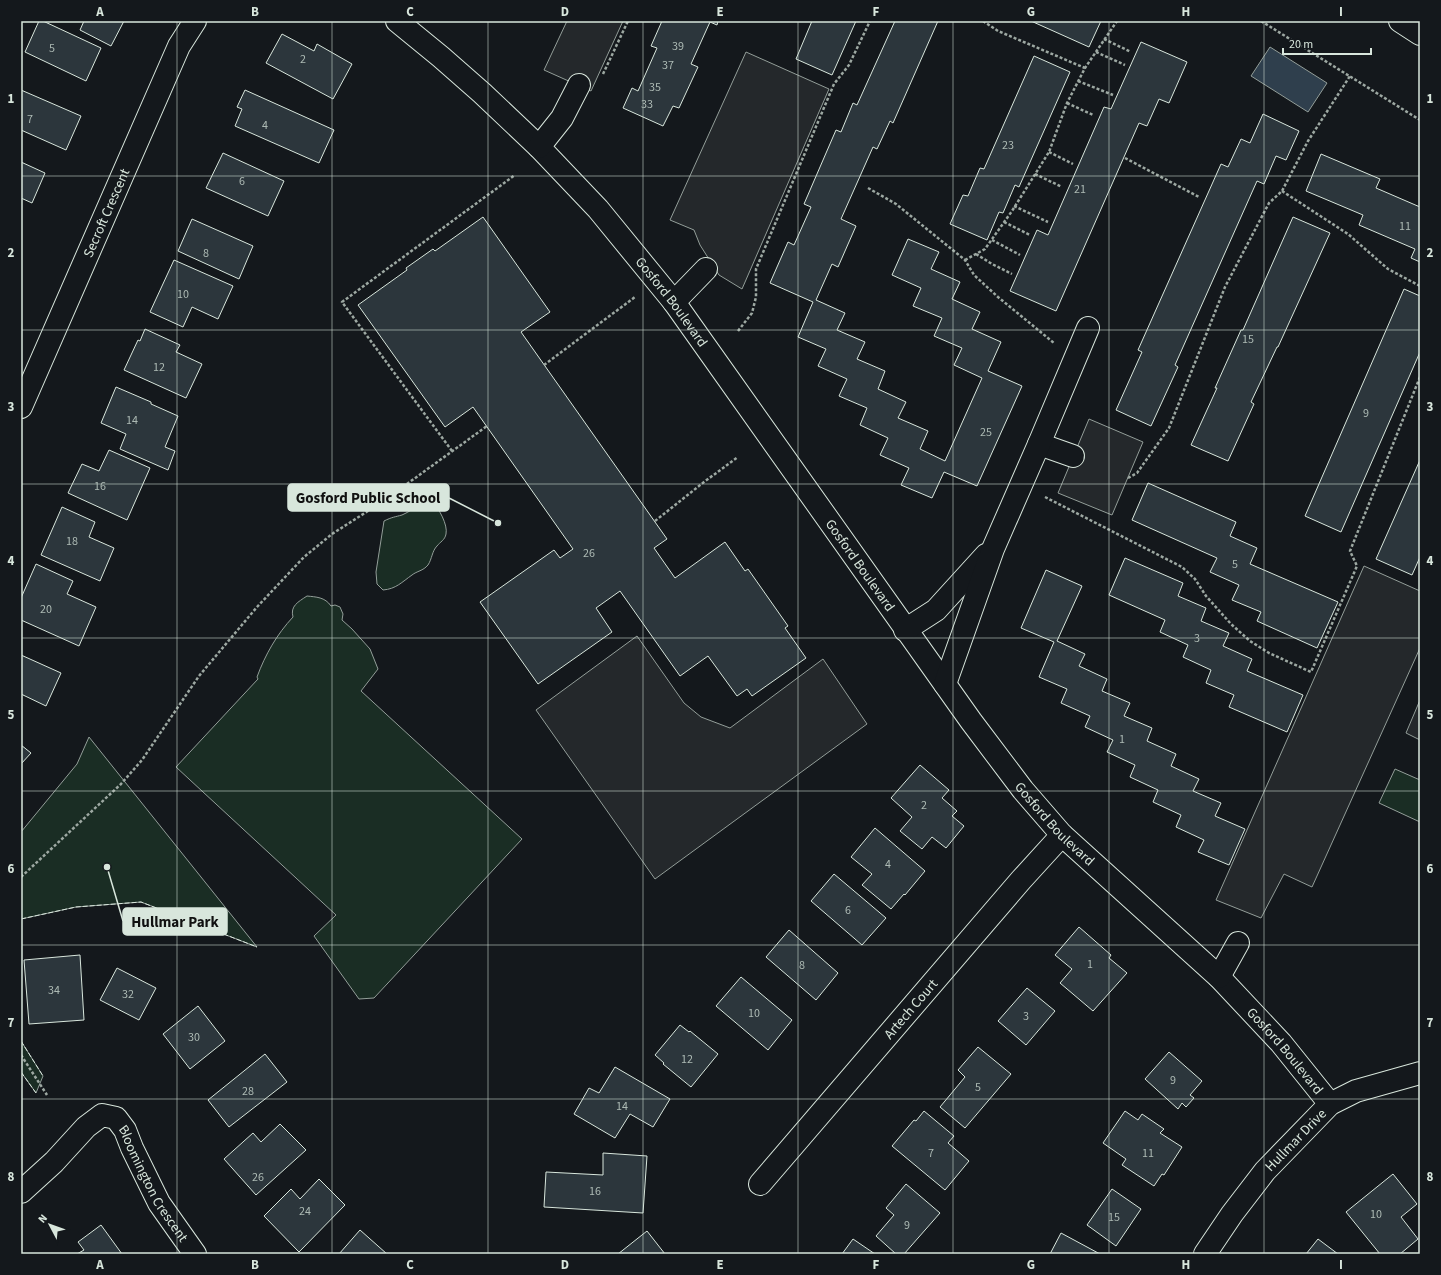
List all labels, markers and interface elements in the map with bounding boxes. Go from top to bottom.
text: A [95,3,104,21]
text: B [251,3,259,21]
text: C [406,3,414,21]
text: D [561,3,569,21]
text: E [716,3,724,21]
text: F [873,3,880,21]
text: G [1027,3,1035,21]
text: H [1182,3,1190,21]
text: I [1339,3,1343,21]
scale bar [1283,30,1371,56]
text: 20 m [1289,36,1313,53]
house number: 39 [672,38,684,55]
house number: 5 [49,40,55,57]
house number: 2 [300,51,306,68]
house number: 37 [662,57,674,74]
house number: 35 [649,79,661,96]
text: 1 [8,90,15,108]
text: 1 [1427,90,1434,108]
house number: 33 [641,96,653,113]
house number: 7 [27,111,33,128]
house number: 4 [262,117,268,134]
house number: 23 [1002,137,1014,154]
street label: Secroft Crescent [79,165,135,261]
house number: 6 [239,173,245,190]
house number: 21 [1074,181,1086,198]
house number: 11 [1399,218,1411,235]
text: 2 [8,244,15,262]
text: 2 [1427,244,1434,262]
house number: 8 [203,245,209,262]
street label: Gosford Boulevard [630,253,712,351]
house number: 10 [177,286,189,303]
house number: 15 [1242,331,1254,348]
house number: 12 [153,359,165,376]
text: 3 [8,398,15,416]
text: 3 [1427,398,1434,416]
house number: 9 [1363,405,1369,422]
house number: 14 [126,412,138,429]
house number: 25 [980,424,992,441]
house number: 16 [94,478,106,495]
callout: Gosford Public School [288,484,449,511]
text: Gosford Public School [296,488,441,509]
street label: Gosford Boulevard [820,515,899,616]
house number: 18 [66,533,78,550]
house number: 26 [583,545,595,562]
text: 4 [8,552,15,570]
text: 4 [1427,552,1434,570]
house number: 5 [1232,556,1238,573]
house number: 20 [40,601,52,618]
house number: 3 [1194,630,1200,647]
text: 5 [8,706,15,724]
text: 5 [1427,706,1434,724]
house number: 1 [1119,731,1125,748]
street label: Gosford Boulevard [1009,778,1099,871]
house number: 2 [921,797,927,814]
house number: 4 [885,856,891,873]
text: 6 [8,860,15,878]
text: 6 [1427,860,1434,878]
house number: 6 [845,902,851,919]
callout: Hullmar Park [123,908,227,935]
text: Hullmar Park [131,912,220,933]
house number: 1 [1087,956,1093,973]
house number: 8 [799,957,805,974]
street label: Artech Court [880,975,943,1044]
house number: 34 [48,982,60,999]
house number: 32 [122,986,134,1003]
street label: Gosford Boulevard [1242,1003,1327,1099]
house number: 10 [748,1005,760,1022]
house number: 3 [1023,1008,1029,1025]
text: 7 [8,1014,15,1032]
text: 7 [1427,1014,1434,1032]
house number: 30 [188,1029,200,1046]
house number: 12 [681,1051,693,1068]
house number: 9 [1170,1072,1176,1089]
house number: 5 [975,1079,981,1096]
house number: 28 [242,1083,254,1100]
house number: 14 [616,1098,628,1115]
street label: Hullmar Drive [1261,1105,1331,1176]
street label: Bloomington Crescent [113,1121,193,1247]
house number: 7 [928,1145,934,1162]
house number: 11 [1142,1145,1154,1162]
text: 8 [8,1168,15,1186]
text: 8 [1427,1168,1434,1186]
house number: 26 [252,1169,264,1186]
house number: 16 [589,1183,601,1200]
house number: 24 [299,1203,311,1220]
north arrow [30,1205,70,1245]
house number: 10 [1370,1206,1382,1223]
house number: 15 [1108,1209,1120,1226]
text: N [35,1211,51,1226]
house number: 9 [904,1217,910,1234]
text: A [95,1256,104,1274]
text: B [251,1256,259,1274]
text: C [406,1256,414,1274]
text: D [561,1256,569,1274]
text: E [716,1256,724,1274]
text: F [873,1256,880,1274]
text: G [1027,1256,1035,1274]
text: H [1182,1256,1190,1274]
text: I [1339,1256,1343,1274]

